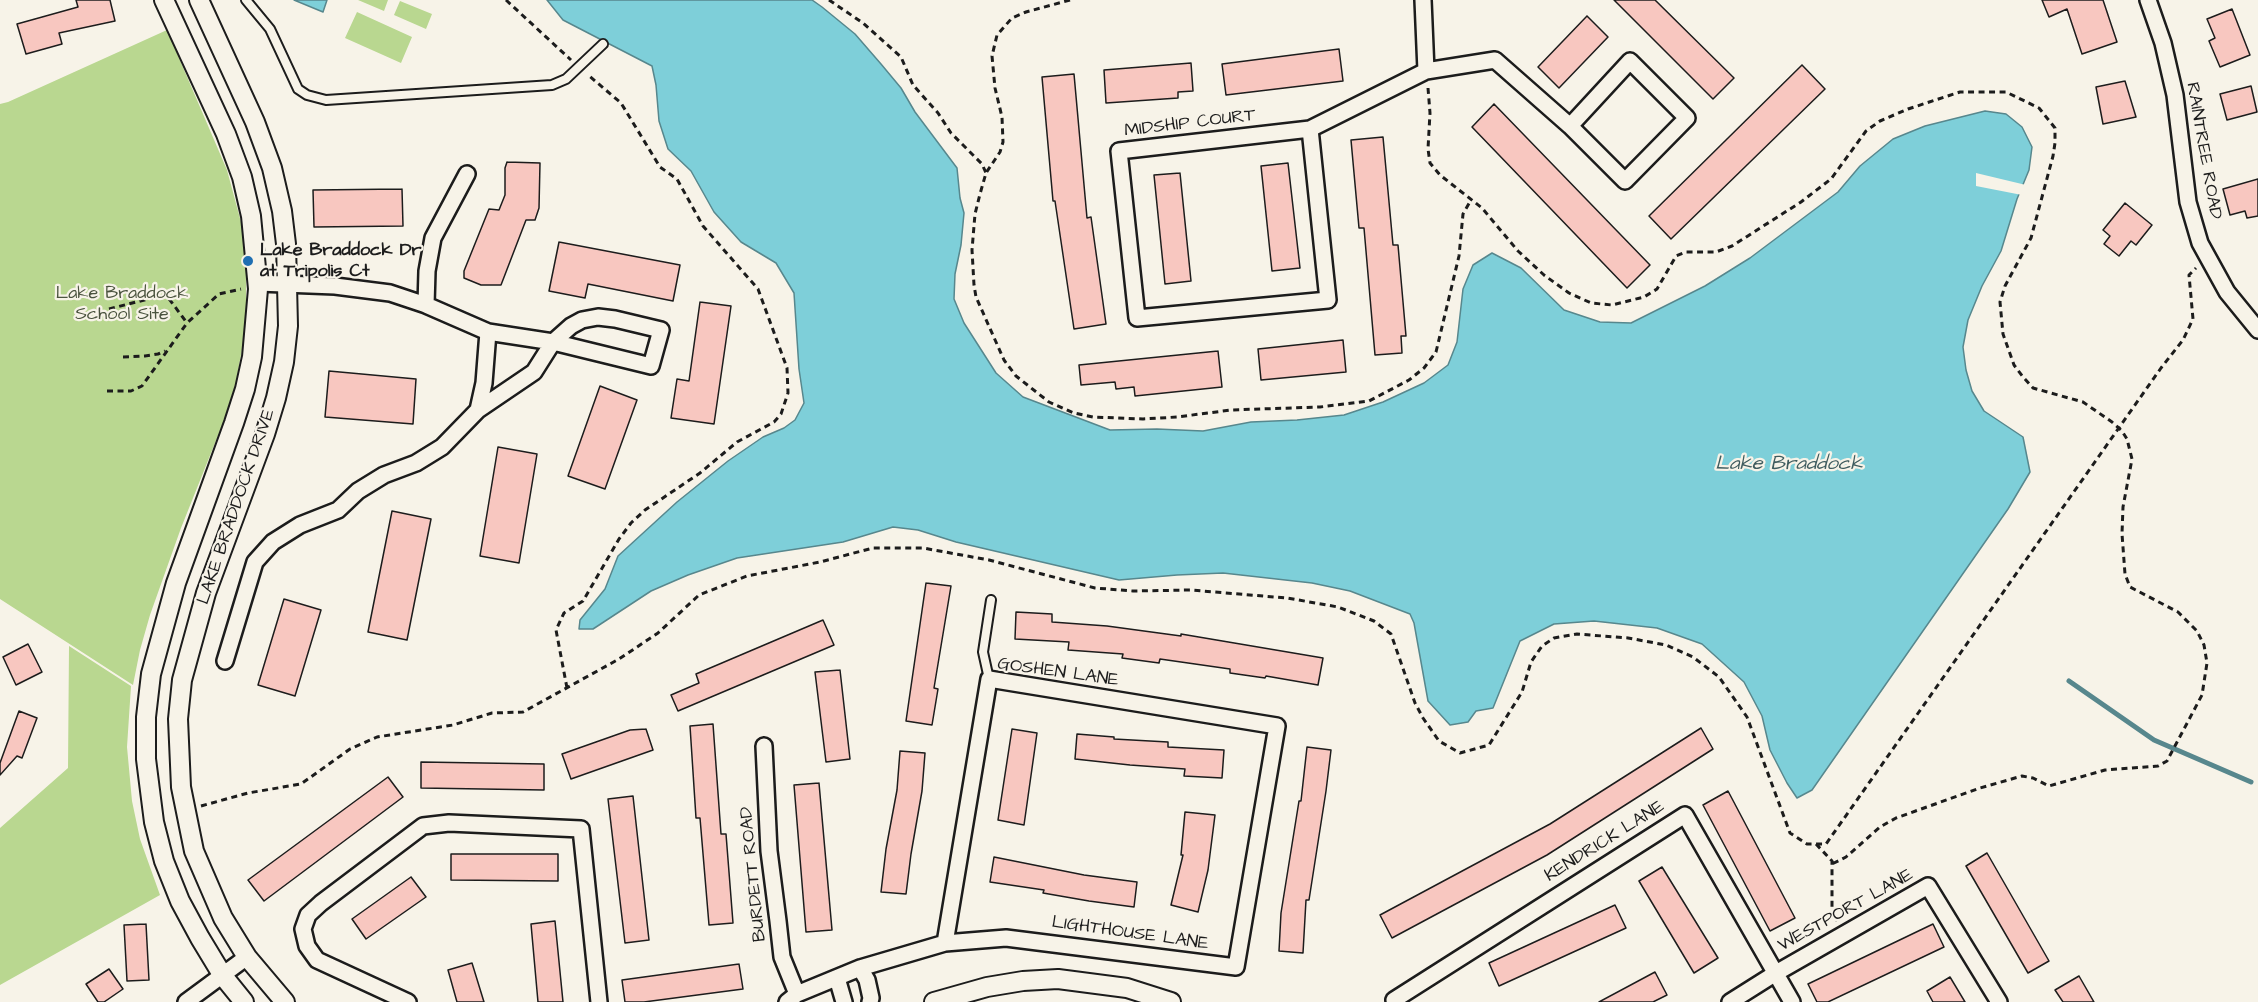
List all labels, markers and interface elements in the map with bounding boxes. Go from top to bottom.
street label: RAINTREE ROAD [2180,81,2226,221]
street label: MIDSHIP COURT [1123,105,1257,143]
place label: Lake Braddock Dr at Tripolis Ct [260,240,421,282]
marker: Lake Braddock Dr at Tripolis Ct [241,254,255,268]
park label: Lake Braddock School Site [56,283,188,326]
street label: LAKE BRADDOCK DRIVE [193,406,281,608]
water label: Lake Braddock [1715,453,1863,477]
street label: GOSHEN LANE [996,654,1120,692]
street label: KENDRICK LANE [1541,797,1669,887]
street label: BURDETT ROAD [736,805,772,943]
street label: WESTPORT LANE [1775,865,1917,957]
street label: LIGHTHOUSE LANE [1050,912,1210,956]

